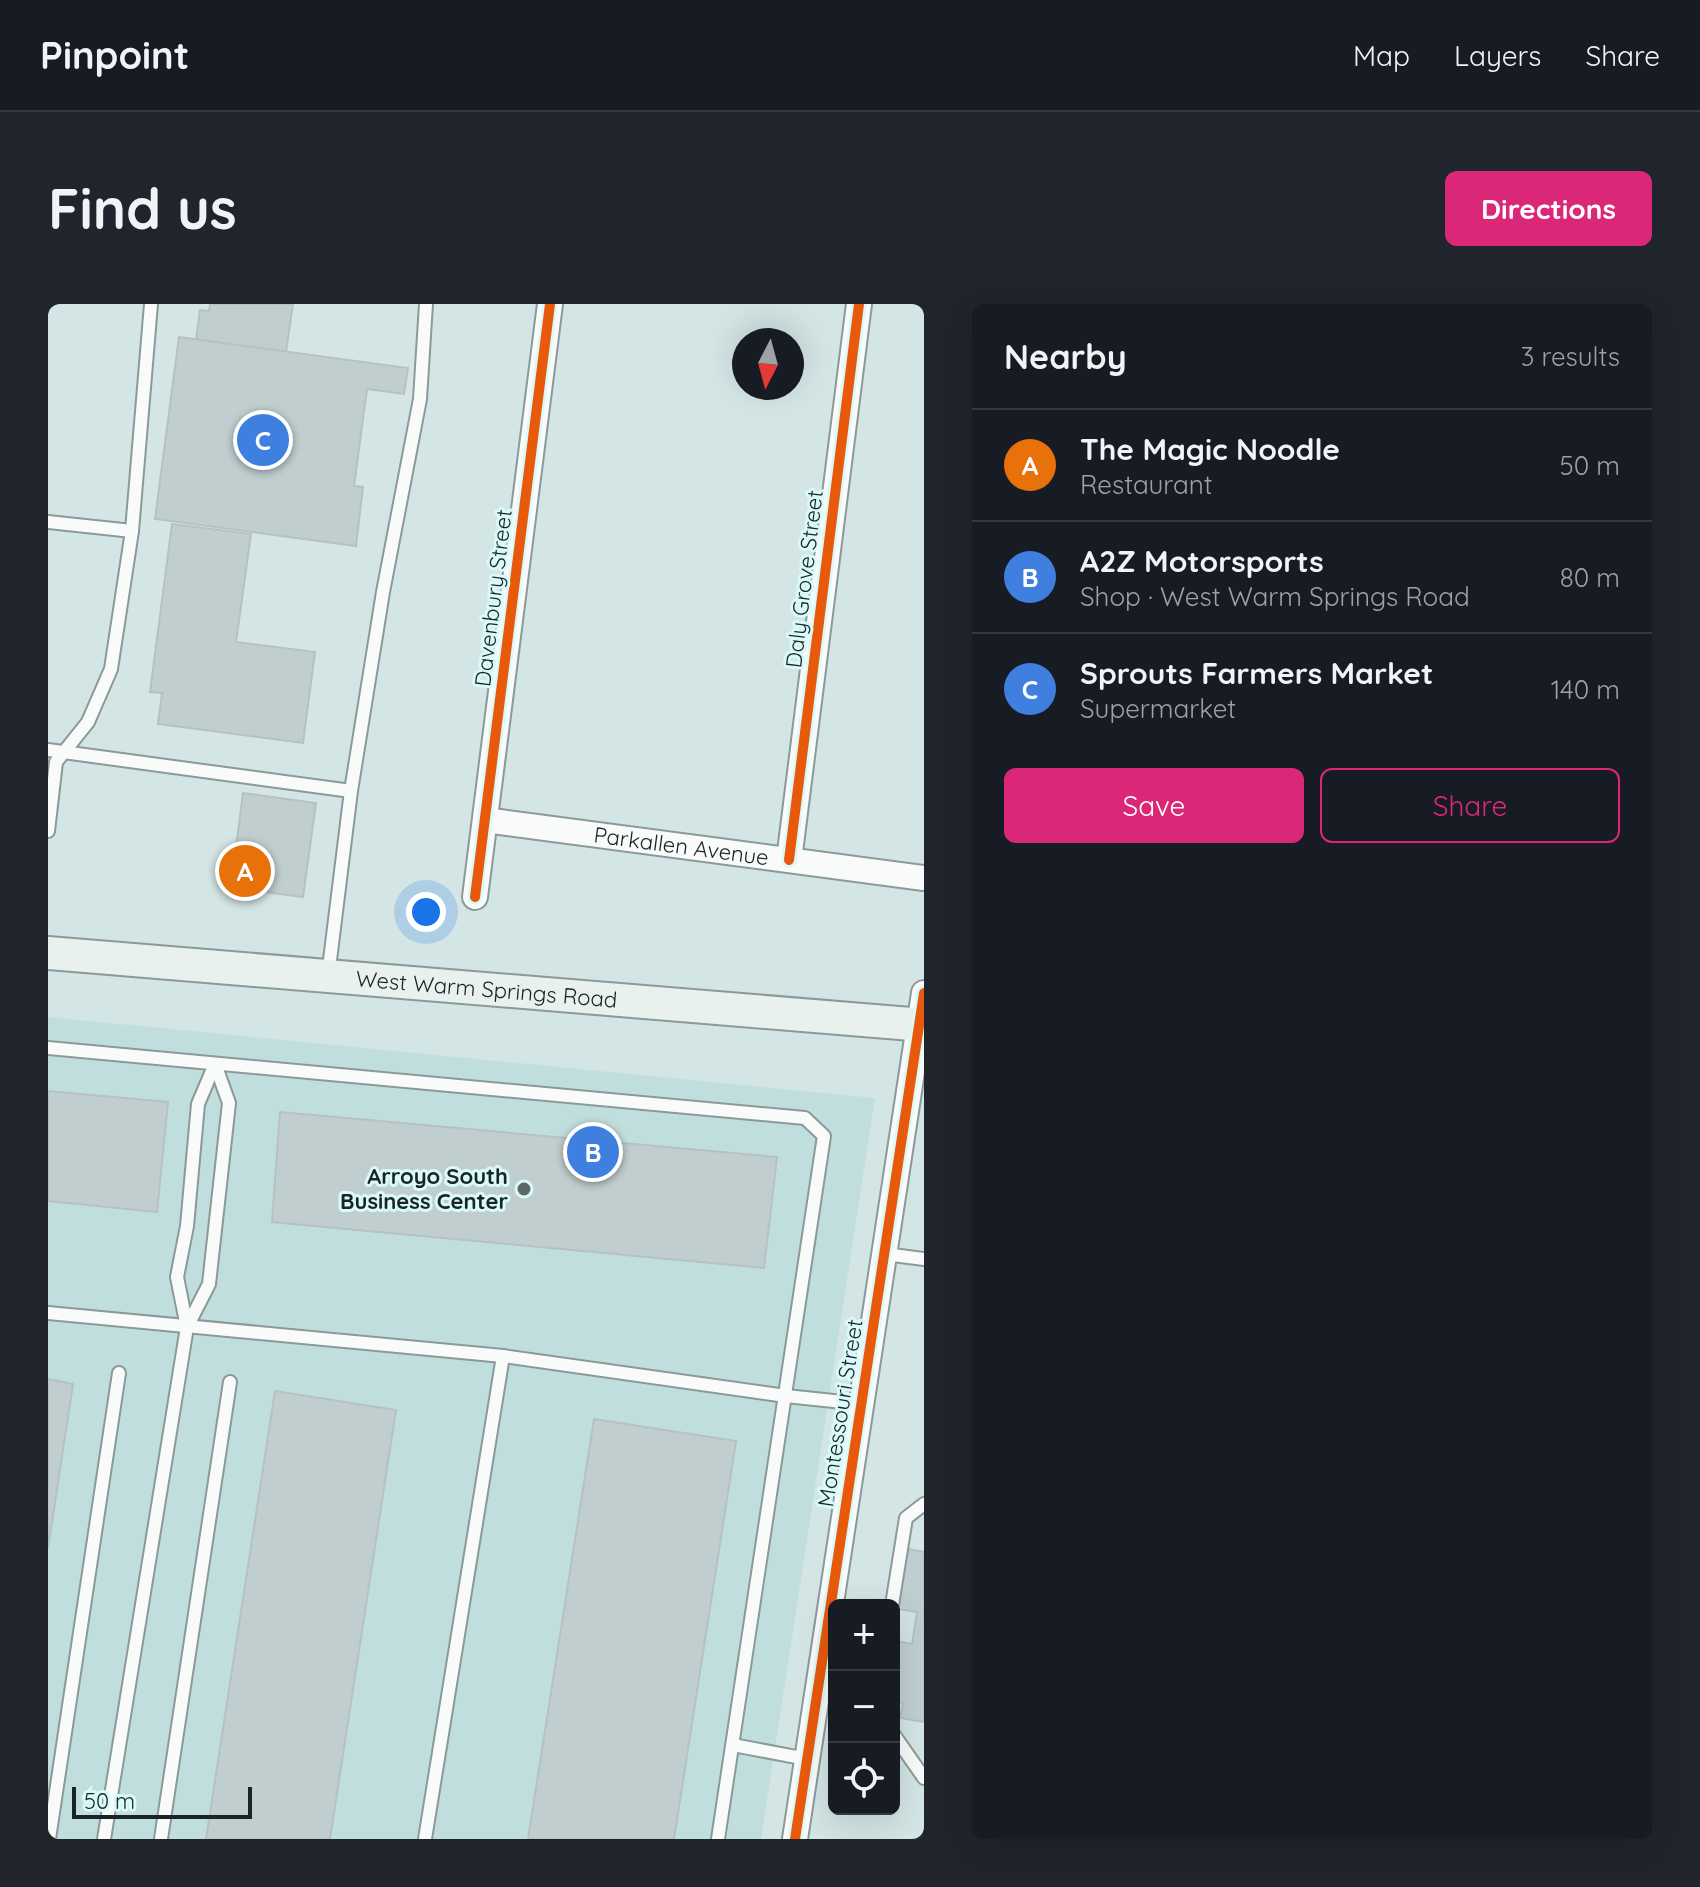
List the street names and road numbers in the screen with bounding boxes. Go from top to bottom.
street label: Daly Grove Street [779,488,829,670]
street label: Davenbury Street [468,508,518,688]
street label: Parkallen Avenue [592,821,770,871]
street label: West Warm Springs Road [355,964,618,1014]
street label: Montessouri Street [811,1317,869,1509]

